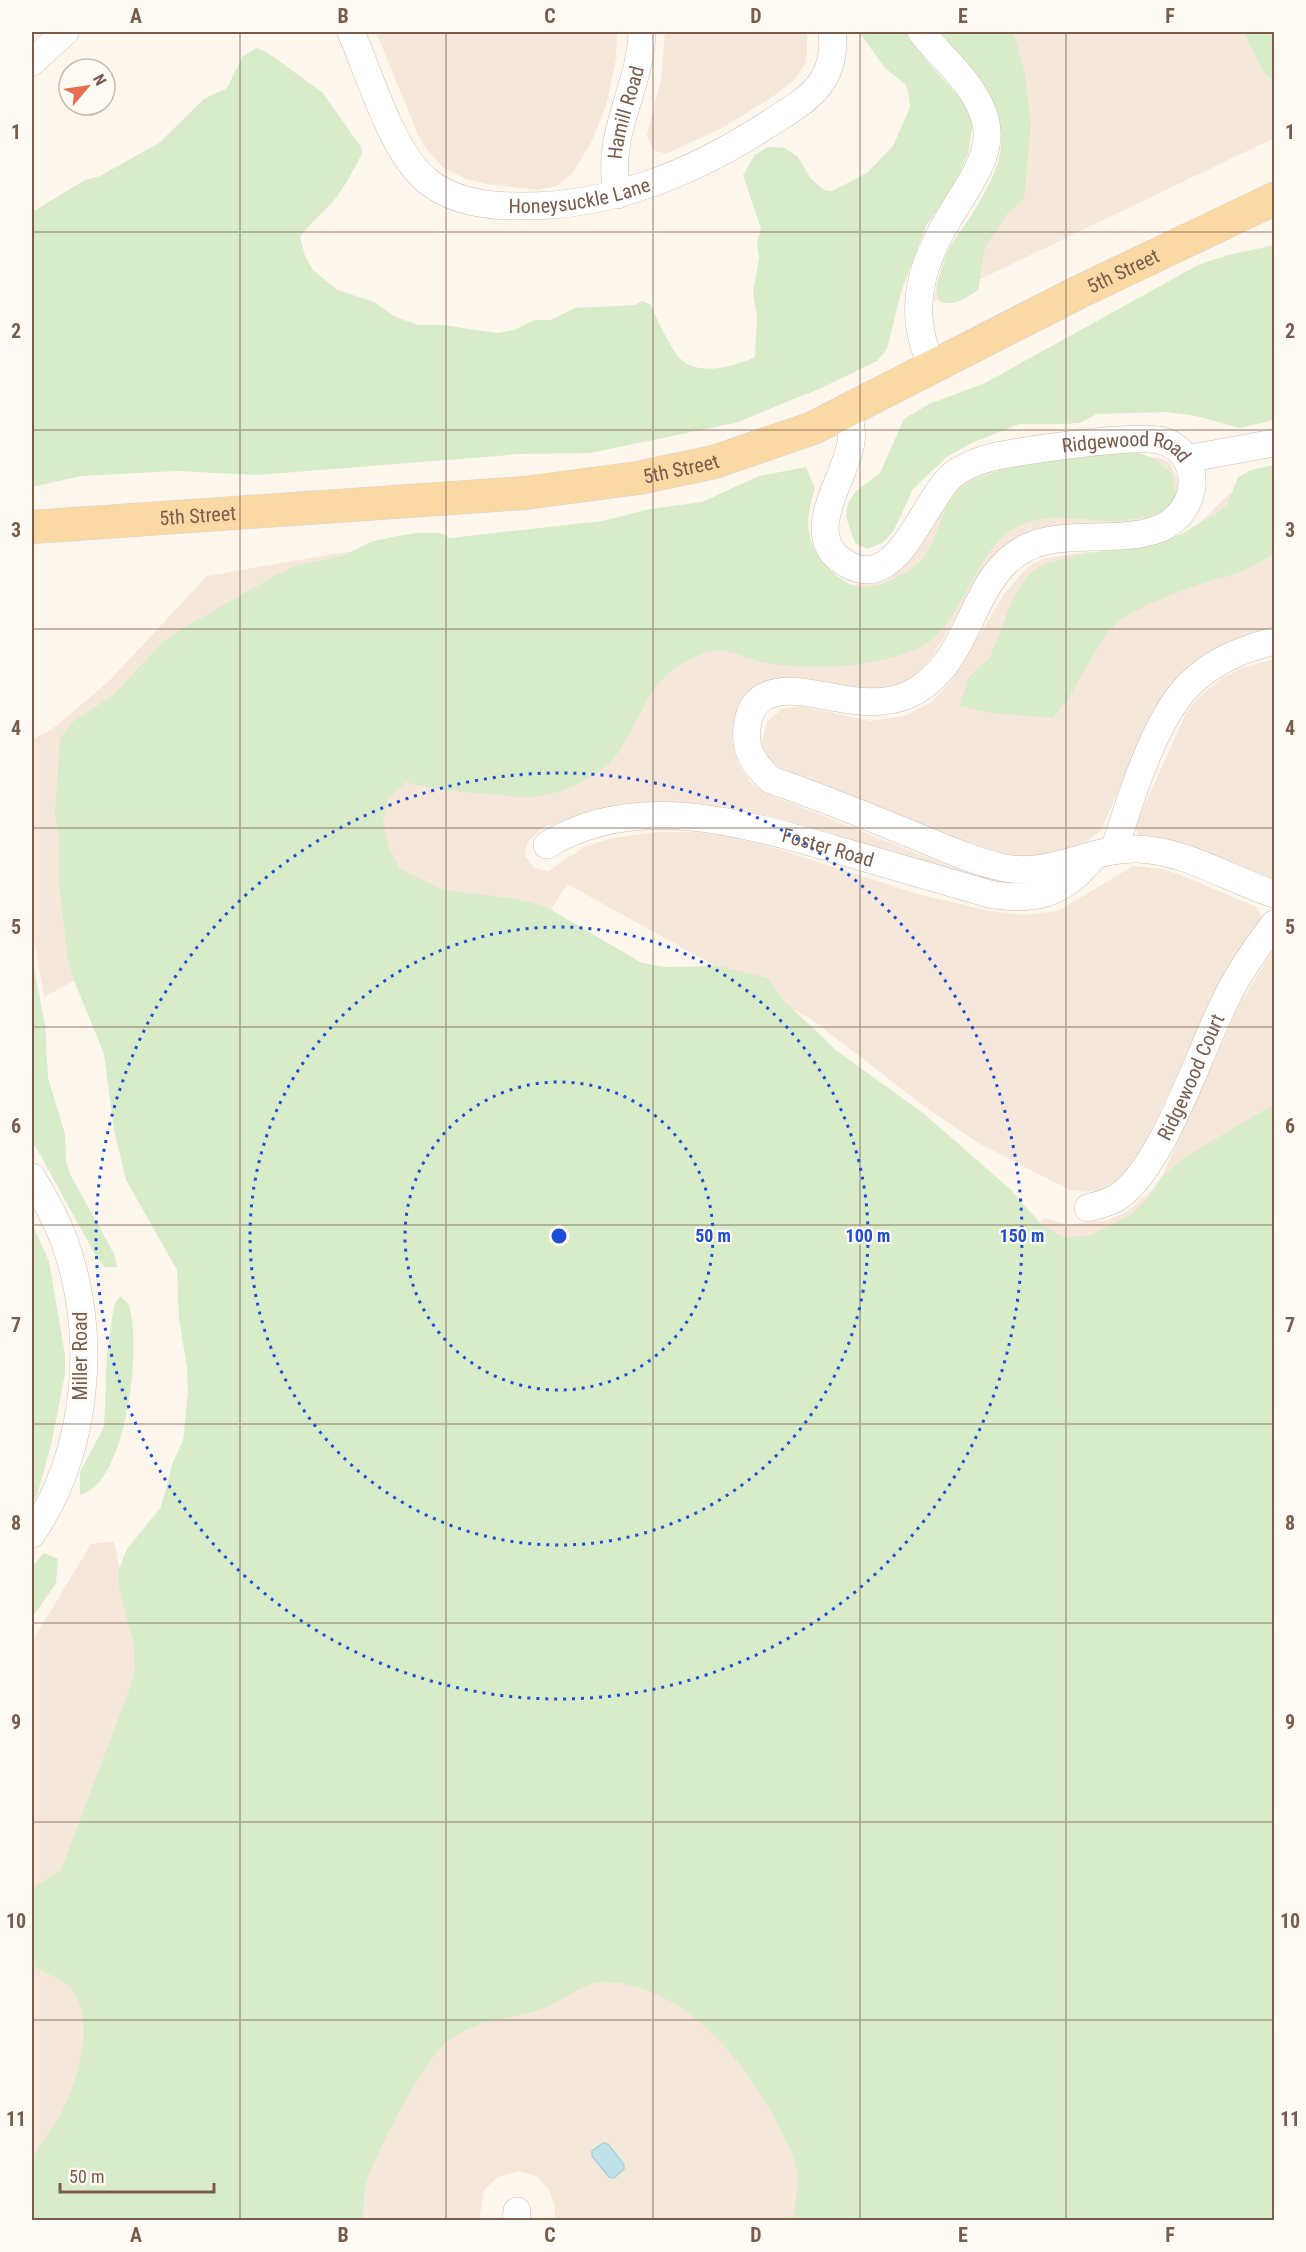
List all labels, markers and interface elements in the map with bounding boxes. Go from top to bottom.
text: A [130,4,142,28]
text: B [337,4,349,28]
text: C [544,4,556,28]
text: D [750,4,762,28]
text: E [958,4,968,28]
text: F [1165,4,1175,28]
north arrow [57,57,117,117]
street label: Hamill Road [603,63,649,160]
text: N [89,71,110,89]
text: 1 [11,120,21,144]
text: 1 [1285,120,1295,144]
street label: Honeysuckle Lane [508,173,653,218]
street label: 5th Street [1083,244,1163,298]
text: 2 [11,319,21,343]
text: 2 [1285,319,1295,343]
street label: Ridgewood Road [1060,427,1196,467]
street label: 5th Street [641,449,722,489]
street label: 5th Street [158,501,237,530]
text: 3 [11,518,21,542]
text: 3 [1285,518,1295,542]
text: 4 [11,716,21,740]
text: 4 [1285,716,1295,740]
street label: Foster Road [779,823,877,872]
text: 5 [11,915,21,939]
text: 5 [1285,915,1295,939]
street label: Ridgewood Court [1152,1010,1229,1144]
text: 6 [11,1114,21,1138]
text: 6 [1285,1114,1295,1138]
text: 50 m [695,1225,731,1246]
text: 100 m [846,1225,890,1246]
text: 150 m [1000,1225,1044,1246]
centre of rings [549,1226,569,1246]
street label: Miller Road [68,1311,92,1401]
text: 7 [11,1313,21,1337]
text: 7 [1285,1313,1295,1337]
text: 8 [11,1511,21,1535]
text: 8 [1285,1511,1295,1535]
text: 9 [11,1710,21,1734]
text: 9 [1285,1710,1295,1734]
text: 10 [6,1909,26,1933]
text: 10 [1280,1909,1300,1933]
text: 11 [6,2107,26,2131]
text: 11 [1280,2107,1300,2131]
scale bar [60,2156,214,2194]
text: 50 m [69,2166,104,2187]
text: A [130,2223,142,2247]
text: B [337,2223,349,2247]
text: C [544,2223,556,2247]
text: D [750,2223,762,2247]
text: E [958,2223,968,2247]
text: F [1165,2223,1175,2247]

